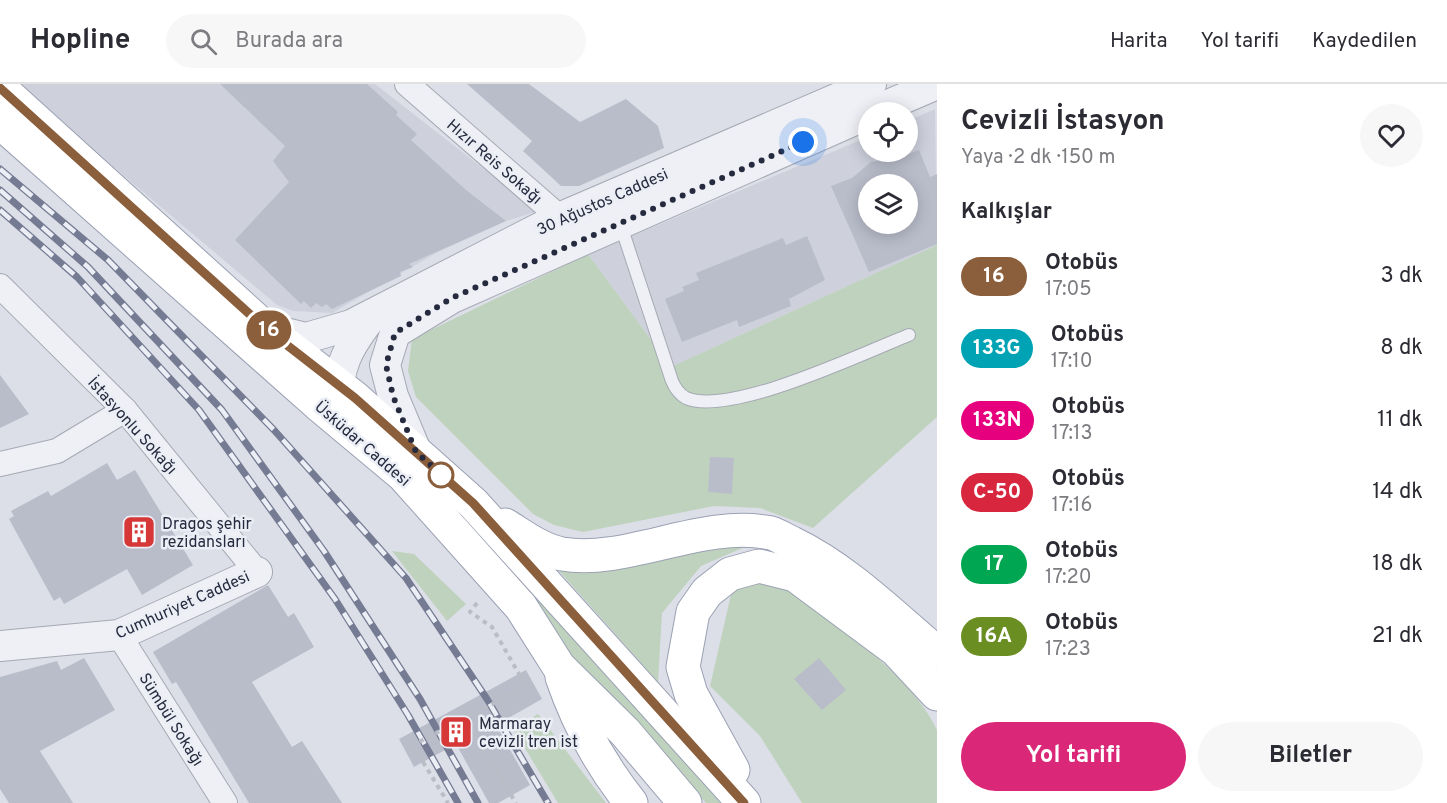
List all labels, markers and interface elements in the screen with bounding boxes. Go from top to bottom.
search box [166,14,586,68]
text: Hopline [30,23,130,59]
icon: search [187,25,220,58]
text: Burada ara [235,28,343,55]
text: Harita [1110,28,1168,55]
text: Yol tarifi [1201,28,1279,55]
text: Kaydedilen [1312,28,1417,55]
map controls [858,102,918,234]
button: locate [858,102,918,162]
text: Cevizli İstasyon [961,104,1165,140]
button: heart [1360,104,1423,167]
street label: Hızır Reis Sokağı [442,116,545,209]
your location [788,127,818,157]
text: Yaya · 2 dk · 150 m [961,145,1116,171]
street label: 30 Ağustos Caddesi [534,165,672,241]
button: layers [858,174,918,234]
text: Kalkışlar [961,199,1052,226]
text: Otobüs [1045,250,1118,277]
text: 16 [983,263,1005,290]
text: 3 dk [1381,263,1423,290]
text: 17:05 [1045,277,1092,303]
line badge: 16 [242,310,296,350]
text: 16 [258,317,280,344]
text: Otobüs [1051,322,1124,349]
text: 133G [973,335,1021,362]
text: 8 dk [1380,335,1423,362]
text: 17:10 [1051,349,1093,375]
street label: İstasyonlu Sokağı [82,373,181,479]
text: Otobüs [1052,394,1125,421]
street label: Üsküdar Caddesi [310,396,415,492]
text: 133N [973,407,1022,434]
text: 11 dk [1377,407,1423,434]
text: 17:13 [1052,421,1093,447]
unlabelled marker [428,462,454,488]
text: Otobüs [1051,466,1125,493]
text: C-50 [973,479,1021,506]
text: 14 dk [1372,479,1423,506]
text: 17:16 [1051,493,1092,519]
building icon: Dragos şehir rezidansları [121,514,157,550]
place label: Dragos şehir rezidansları [162,515,252,553]
text: Otobüs [1045,538,1118,565]
text: 17 [984,551,1004,578]
text: 18 dk [1372,551,1423,578]
text: 17:20 [1045,565,1092,591]
street label: Cumhuriyet Caddesi [113,567,253,644]
text: Otobüs [1045,610,1118,637]
text: 16A [976,623,1012,650]
text: 21 dk [1372,623,1423,650]
text: 17:23 [1045,637,1091,663]
street label: Sümbül Sokağı [134,670,207,770]
building icon: Marmaray cevizli tren ist [438,714,474,750]
place label: Marmaray cevizli tren ist [479,715,578,753]
button: Yol tarifi [961,722,1186,791]
button: Biletler [1198,722,1423,791]

